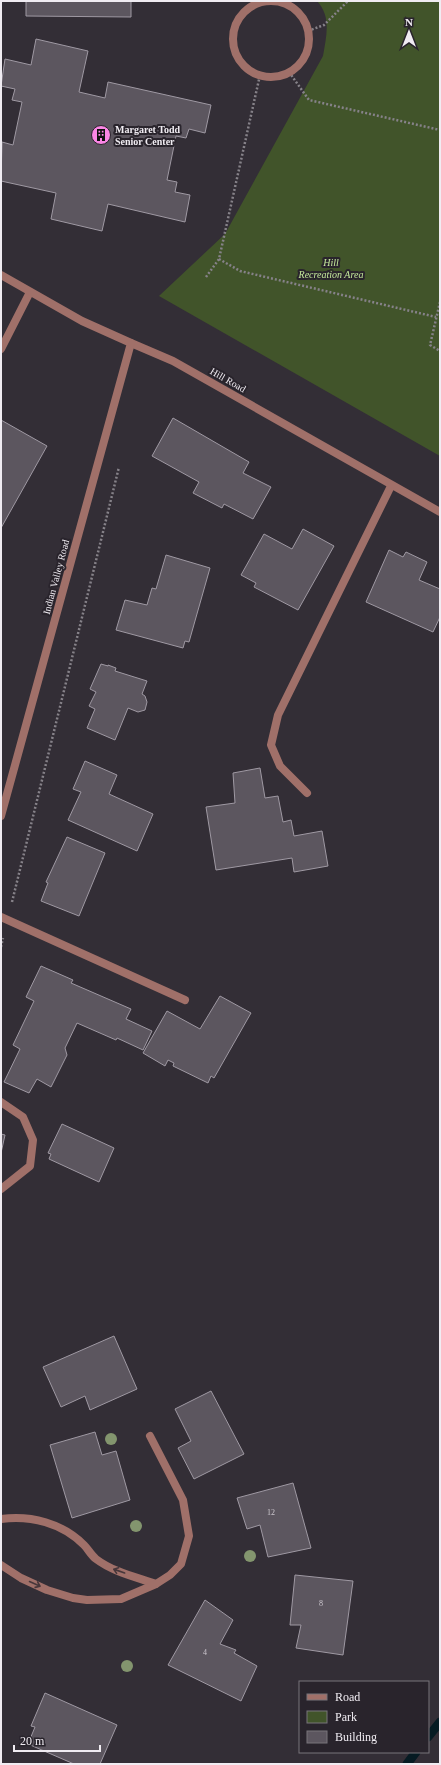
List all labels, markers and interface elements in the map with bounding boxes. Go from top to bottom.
north arrow [389,12,429,52]
text: N [405,16,413,28]
building icon: Margaret Todd Senior Center [90,124,112,146]
place label: Margaret Todd Senior Center [115,124,181,147]
park label: Hill Recreation Area [298,257,363,280]
street label: Hill Road [208,365,248,395]
street label: Indian Valley Road [41,538,71,616]
house number: 12 [267,1508,275,1517]
one-way arrow [113,1567,126,1574]
one-way arrow [28,1581,40,1588]
house number: 8 [319,1599,323,1608]
house number: 4 [203,1648,207,1657]
legend [299,1681,429,1753]
text: Road [335,1690,360,1704]
text: Park [335,1710,357,1724]
scale bar [14,1727,100,1753]
text: Building [335,1730,377,1744]
text: 20 m [20,1734,45,1748]

